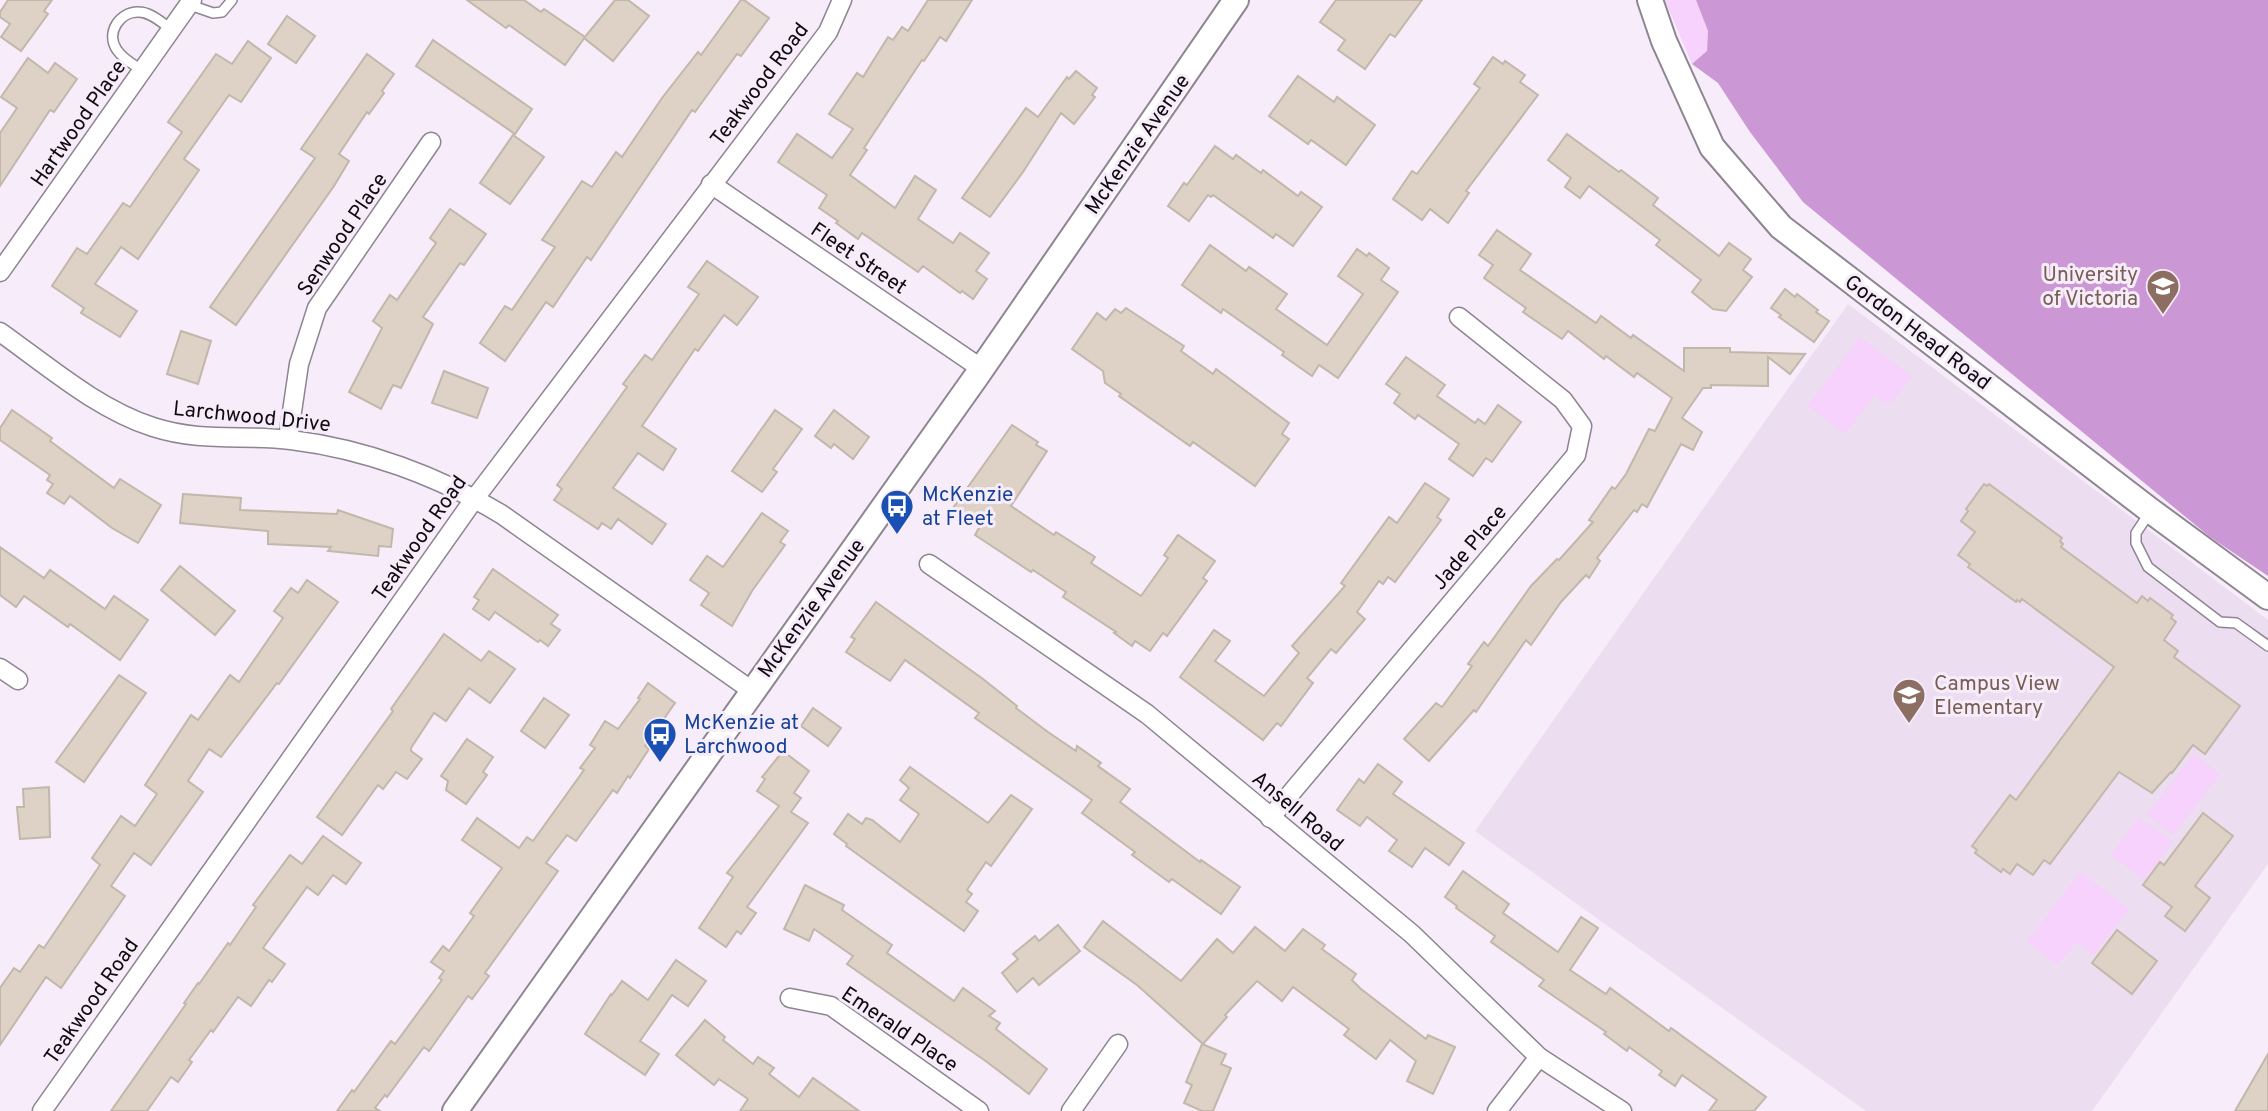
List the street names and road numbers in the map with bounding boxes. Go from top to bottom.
street label: Teakwood Road [705,18,815,152]
street label: Hartwood Place [25,55,133,193]
street label: McKenzie Avenue [1080,69,1197,220]
street label: Senwood Place [292,168,394,302]
street label: Fleet Street [805,217,912,301]
street label: Gordon Head Road [1838,269,1996,397]
street label: Larchwood Drive [172,396,332,439]
street label: Teakwood Road [367,471,474,607]
street label: Jade Place [1427,500,1514,596]
street label: McKenzie Avenue [753,534,872,684]
street label: Ansell Road [1246,766,1348,858]
street label: Teakwood Road [39,934,146,1070]
street label: Emerald Place [836,981,963,1079]

